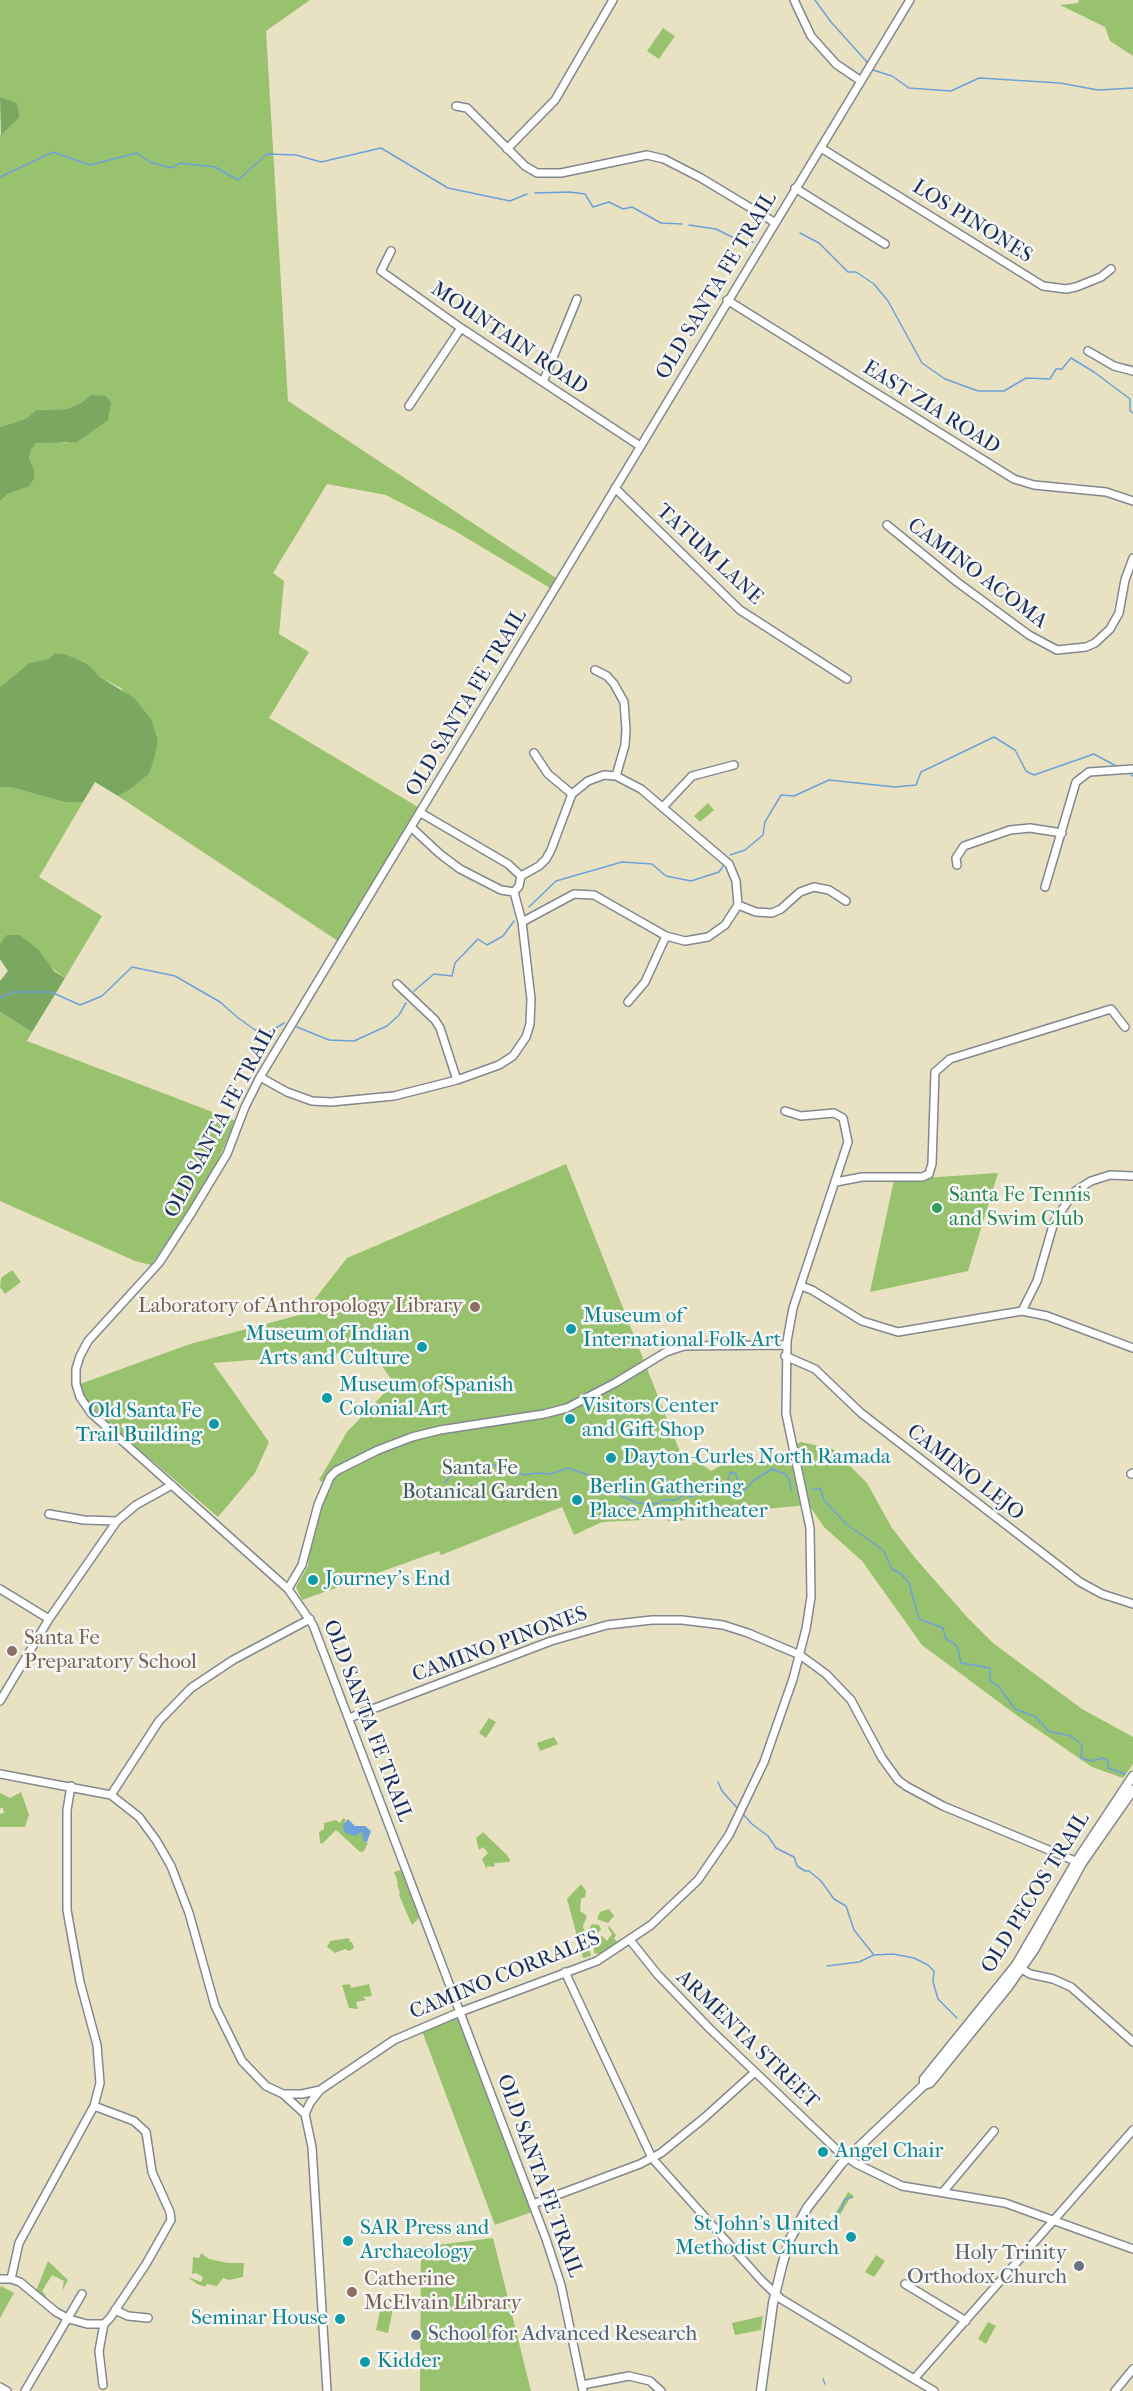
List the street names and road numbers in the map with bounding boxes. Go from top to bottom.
street label: LOS PINONES [907,175,1037,269]
street label: OLD SANTA FE TRAIL [651,188,783,384]
street label: MOUNTAIN ROAD [426,277,592,401]
street label: EAST ZIA ROAD [858,356,1004,460]
street label: TATUM LANE [651,499,767,611]
street label: CAMINO ACOMA [902,513,1052,635]
street label: OLD SANTA FE TRAIL [401,605,533,801]
street label: OLD SANTA FE TRAIL [160,1022,282,1222]
street label: CAMINO LEJO [901,1419,1029,1527]
street label: CAMINO PINONES [409,1602,591,1688]
street label: OLD SANTA FE TRAIL [317,1617,417,1825]
street label: OLD PECOS TRAIL [976,1808,1096,1978]
street label: CAMINO CORRALES [406,1926,604,2026]
street label: ARMENTA STREET [670,1965,824,2115]
street label: OLD SANTA FE TRAIL [491,2071,587,2281]

